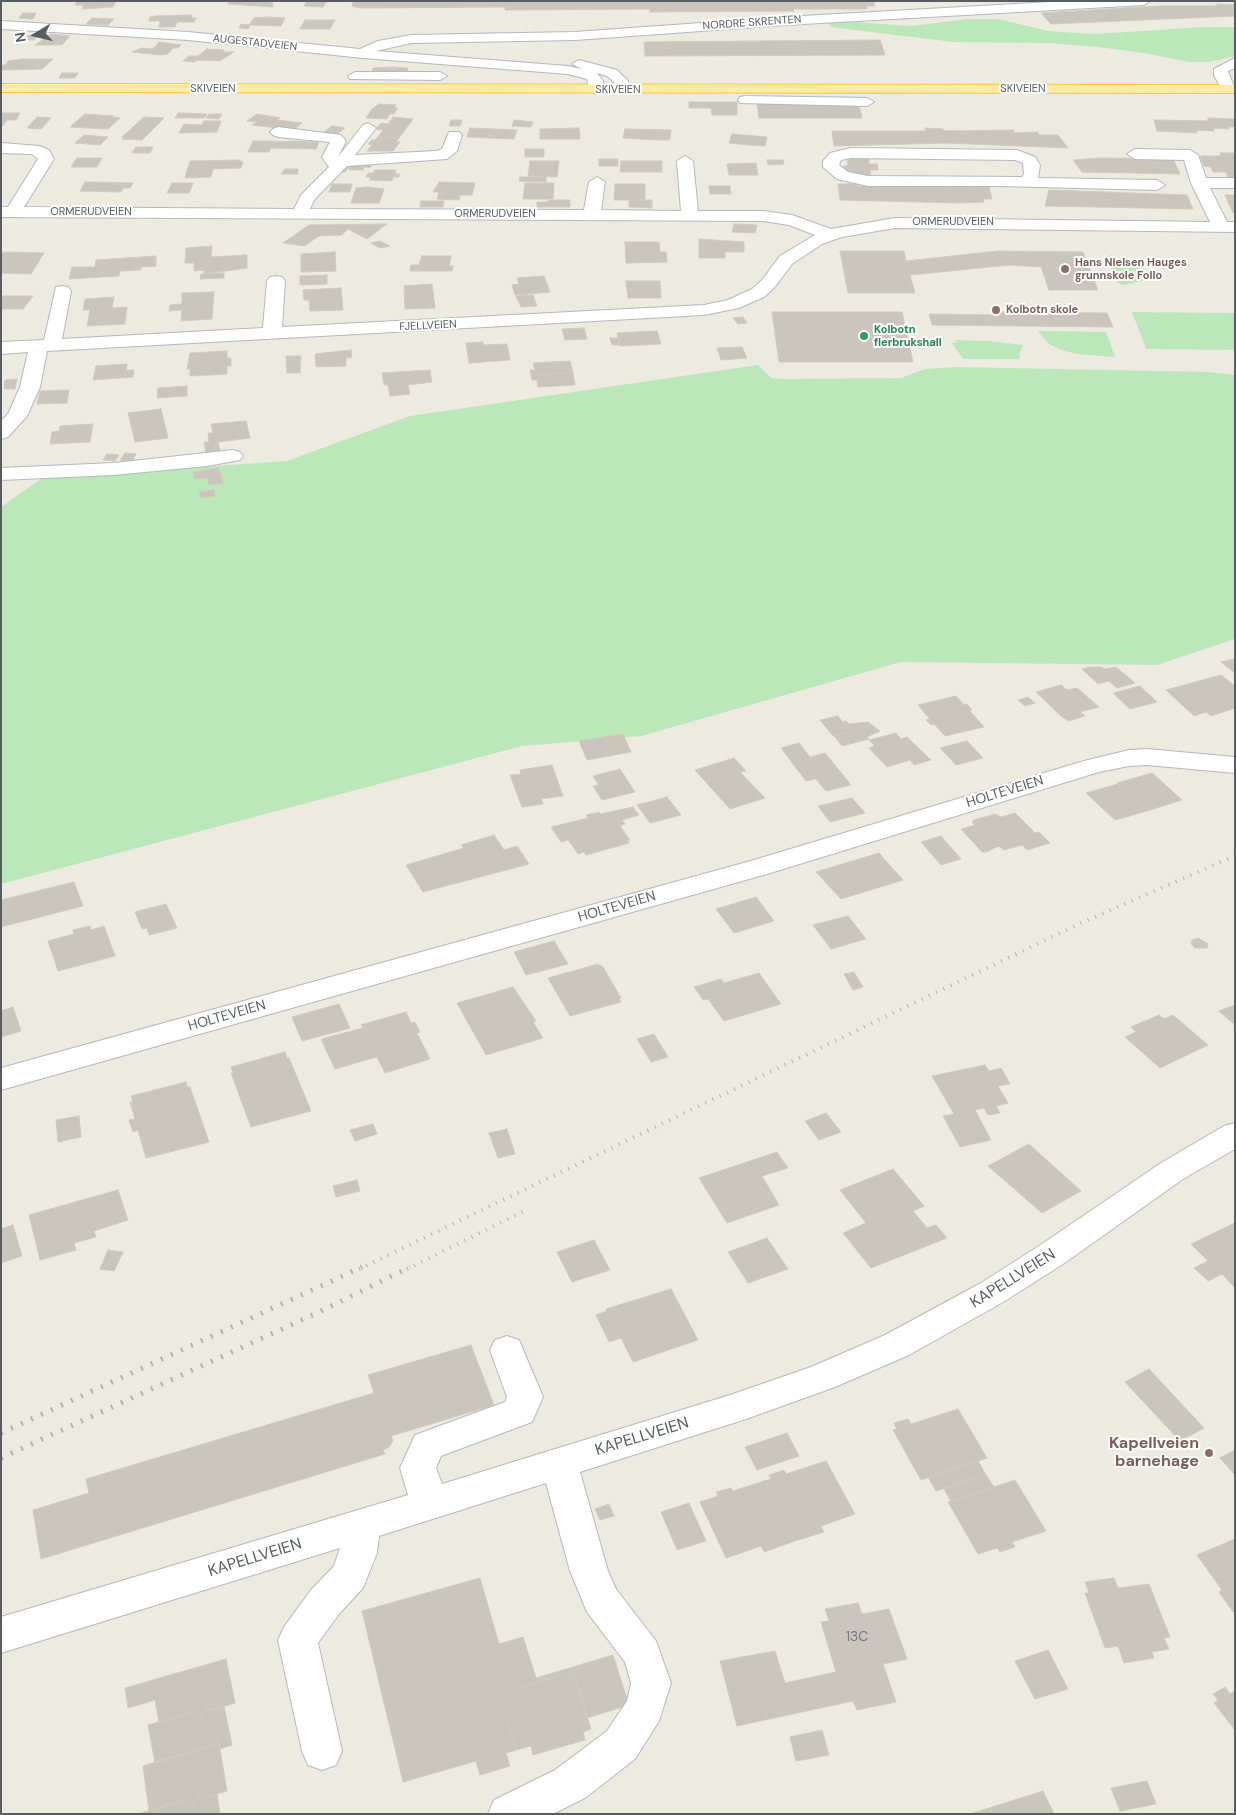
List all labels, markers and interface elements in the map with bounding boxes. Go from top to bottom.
north arrow [10,10,60,60]
street label: NORDRE SKRENTEN [702,13,802,33]
text: N [10,31,30,44]
street label: AUGESTADVEIEN [212,32,298,54]
street label: SKIVEIEN [190,82,236,96]
street label: SKIVEIEN [1000,82,1046,96]
street label: SKIVEIEN [595,83,641,97]
street label: ORMERUDVEIEN [50,205,132,219]
street label: ORMERUDVEIEN [454,207,536,221]
street label: ORMERUDVEIEN [912,215,994,229]
place label: Hans Nielsen Hauges grunnskole Follo [1075,256,1187,282]
marker: Hans Nielsen Hauges grunnskole Follo [1059,263,1071,275]
place label: Kolbotn skole [1006,303,1078,317]
marker: Kolbotn skole [990,304,1002,316]
street label: FJELLVEIEN [399,318,457,334]
place label: Kolbotn flerbrukshall [874,323,942,349]
marker: Kolbotn flerbrukshall [858,330,870,342]
street label: HOLTEVEIEN [964,772,1046,812]
street label: HOLTEVEIEN [576,888,658,926]
street label: HOLTEVEIEN [186,997,268,1035]
street label: KAPELLVEIEN [967,1245,1059,1313]
street label: KAPELLVEIEN [593,1414,691,1460]
place label: Kapellveien barnehage [1109,1434,1199,1472]
marker: Kapellveien barnehage [1203,1447,1215,1459]
street label: KAPELLVEIEN [206,1535,304,1581]
house number: 13C [846,1629,868,1645]

